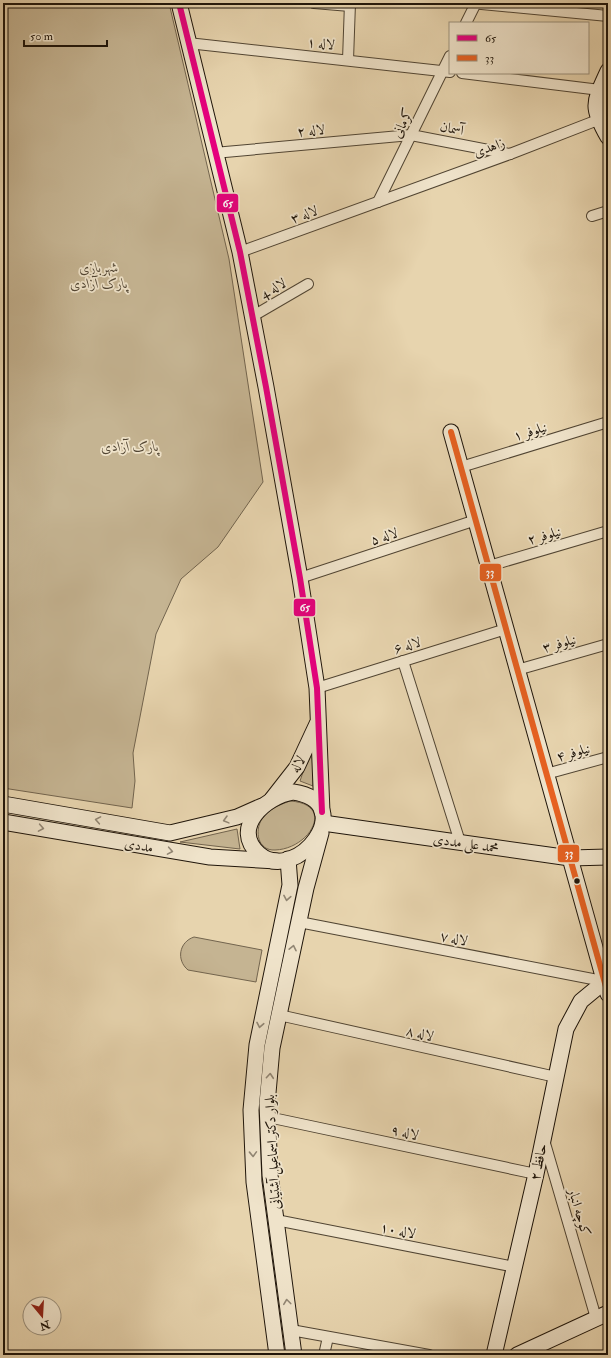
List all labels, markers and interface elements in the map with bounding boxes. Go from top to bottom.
scale bar [24,22,107,48]
legend [449,22,589,74]
text: 50 m [30,29,54,44]
text: 65 [485,31,497,46]
street label: لاله ۱ [306,34,336,53]
text: 33 [485,51,494,66]
street label: کرمانی [388,106,417,141]
street label: آسمان [438,118,467,140]
street label: لاله ۲ [296,121,326,140]
street label: زاهدی [471,134,507,161]
line badge: 65 [216,193,239,213]
text: 65 [223,197,233,210]
street label: لاله ۳ [288,202,320,227]
park label: شهربازی پارک آزادی [70,259,129,294]
street label: لاله 4 [257,274,289,303]
street label: نیلوفر ۱ [511,418,549,445]
park label: پارک آزادی [101,438,160,457]
street label: نیلوفر ۲ [525,523,563,548]
street label: لاله ۵ [368,524,400,549]
line badge: 33 [479,563,502,582]
text: 33 [486,566,494,579]
line badge: 65 [293,598,316,617]
text: 65 [300,601,310,614]
street label: نیلوفر ۳ [540,631,578,656]
street label: لاله ۶ [391,633,423,658]
street label: نیلوفر ۴ [554,740,592,765]
street label: لاله [286,753,309,776]
one-way arrow [223,815,230,824]
one-way arrow [95,816,102,825]
one-way arrow [38,824,45,832]
street label: محمد علی مددی [432,830,500,858]
street label: مددی [123,835,155,856]
line badge: 33 [557,844,580,863]
one-way arrow [166,846,173,854]
text: 33 [565,847,573,860]
unlabelled marker [572,876,582,886]
one-way arrow [284,894,292,901]
street label: لاله ۷ [439,927,469,949]
one-way arrow [289,945,297,951]
one-way arrow [257,1022,265,1028]
street label: لاله ۸ [404,1022,435,1045]
one-way arrow [265,1073,274,1079]
street label: بلوار دکتر اسماعیل آشتیانی [261,1094,286,1210]
street label: لاله ۹ [390,1121,420,1144]
street label: حافظ ۲ [526,1142,551,1182]
one-way arrow [249,1151,257,1157]
street label: کوچه انبار [563,1184,594,1238]
street label: لاله ۱۰ [379,1219,417,1242]
north arrow [22,1296,62,1336]
one-way arrow [283,1299,292,1306]
text: N [37,1317,53,1333]

